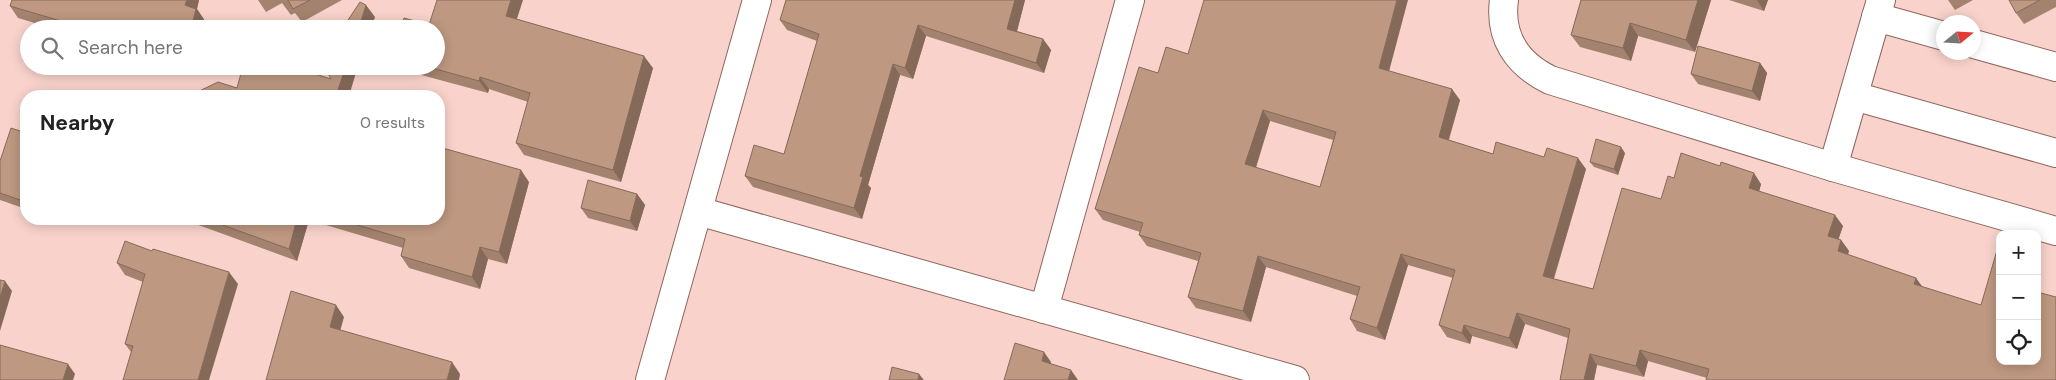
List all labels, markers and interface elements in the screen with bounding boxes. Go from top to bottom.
north arrow [1936,15,1981,60]
search box [20,20,445,75]
icon: search [38,34,66,62]
text: Search here [78,35,183,60]
text: Nearby [40,109,114,137]
text: 0 results [360,112,425,133]
map controls [1996,230,2041,365]
button: + [1996,230,2041,275]
button: − [1996,275,2041,320]
button: locate [1996,320,2041,365]

